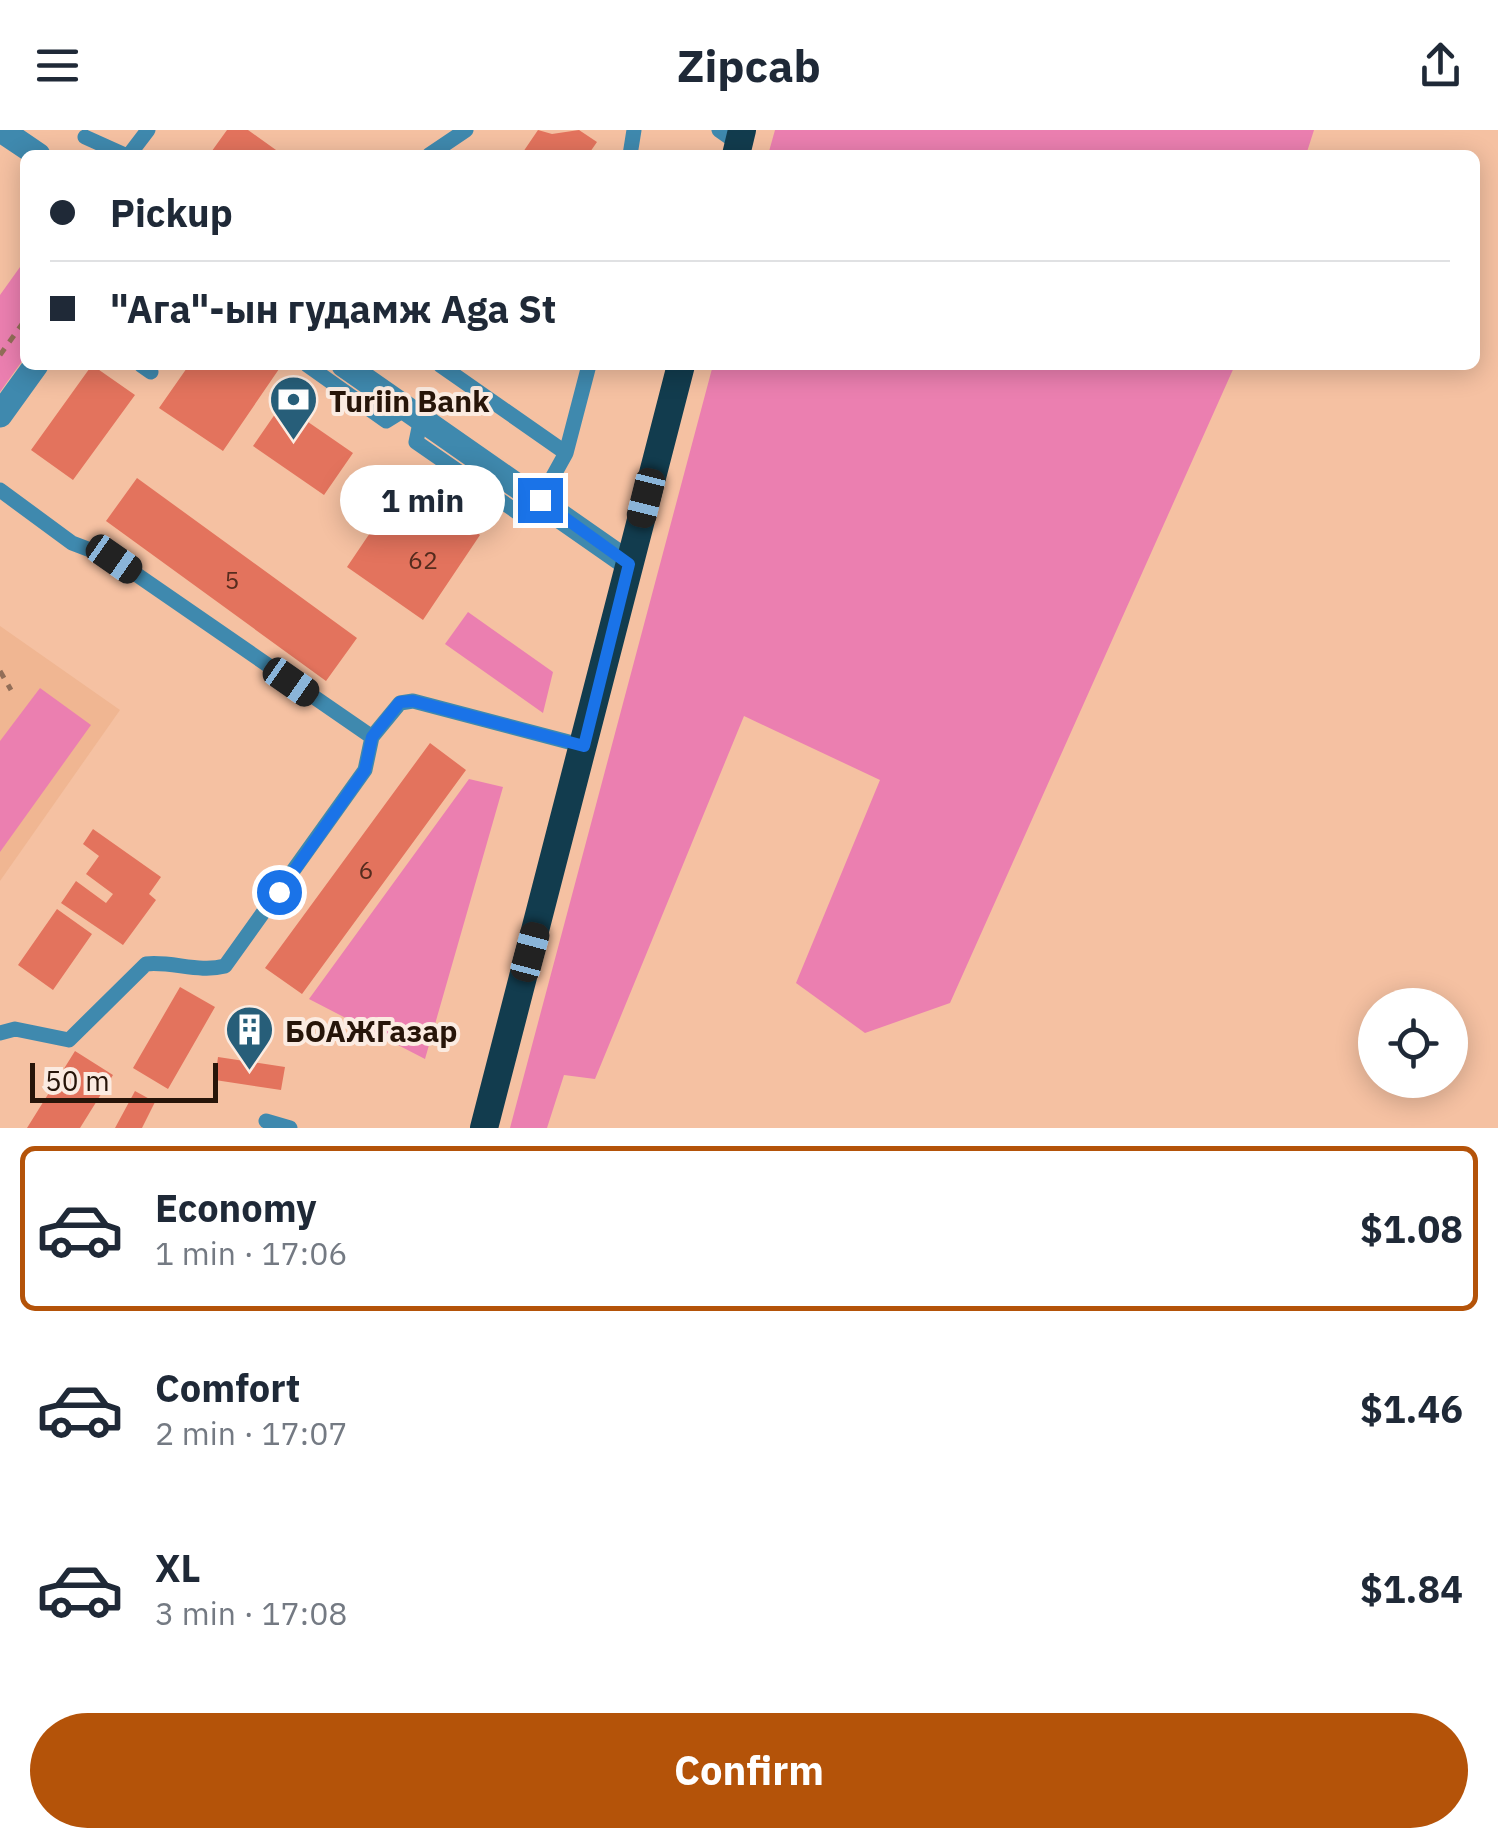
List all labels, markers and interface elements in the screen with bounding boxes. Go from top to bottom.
text: Zipcab [677,36,821,94]
icon: menu [30,38,85,93]
icon: share [1413,38,1468,93]
text: Pickup [110,188,233,237]
text: "Ага"-ын гудамж Aga St [110,284,556,333]
bank icon: Turiin Bank [268,374,320,442]
place label: Turiin Bank [329,381,490,420]
callout: 1 min [340,465,505,535]
car [624,465,668,531]
route end [518,478,563,523]
text: 1 min [381,479,464,521]
car [81,530,147,588]
house number: 62 [408,543,438,576]
house number: 5 [224,563,240,596]
car [258,653,324,711]
house number: 6 [358,853,374,886]
route start [257,870,302,915]
car [508,919,552,985]
map controls [1358,988,1468,1098]
button: locate [1358,988,1468,1098]
building icon: БОАЖГазар [224,1004,276,1072]
place label: БОАЖГазар [285,1011,458,1050]
scale bar [30,1058,218,1103]
text: 50 m [45,1062,110,1099]
text: Economy [155,1183,317,1232]
icon: car [35,1184,125,1274]
text: $1.08 [1360,1204,1463,1253]
text: 1 min · 17:06 [155,1232,348,1274]
text: Comfort [155,1363,300,1412]
icon: car [35,1364,125,1454]
text: $1.46 [1360,1384,1463,1433]
text: 2 min · 17:07 [155,1412,348,1454]
text: XL [155,1543,201,1592]
icon: car [35,1544,125,1634]
text: $1.84 [1360,1564,1463,1613]
text: 3 min · 17:08 [155,1592,348,1634]
button: Confirm [30,1713,1468,1828]

